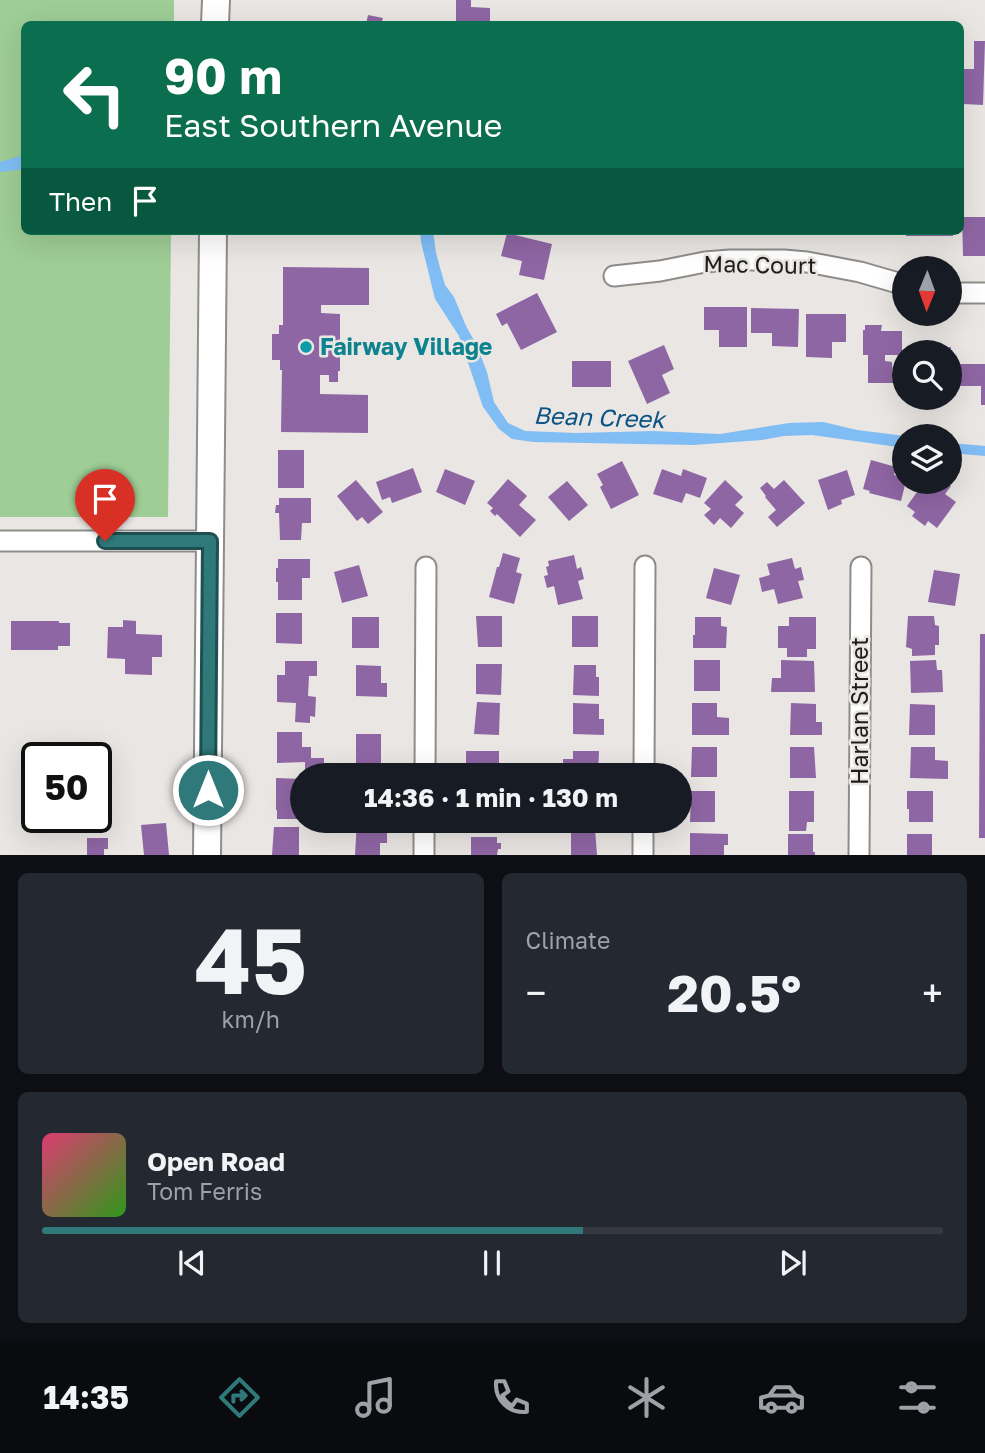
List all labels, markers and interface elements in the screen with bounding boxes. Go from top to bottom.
text: 90 m [164,46,282,105]
icon: left [49,49,140,140]
text: East Southern Avenue [164,106,502,144]
icon: arrive [126,182,164,220]
text: Then [49,186,112,217]
street label: Mac Court [703,249,817,279]
north arrow [892,256,962,326]
map controls [892,256,962,494]
place label: Fairway Village [320,332,492,360]
marker: Fairway Village [298,339,314,355]
button: search [892,340,962,410]
water label: Bean Creek [533,400,668,433]
button: layers [892,424,962,494]
pin [75,469,135,541]
icon: arrive [86,480,124,518]
street label: Harlan Street [845,637,873,785]
speed limit sign: 50 [21,742,112,833]
position arrow [171,753,245,827]
text: 14:36 · 1 min · 130 m [364,782,618,813]
text: 45 [195,905,307,1014]
text: Climate [526,926,610,954]
text: 20.5° [667,961,801,1023]
text: − [526,970,546,1015]
text: + [922,970,943,1015]
text: km/h [221,1005,280,1033]
text: Open Road [147,1146,285,1177]
text: Tom Ferris [147,1177,262,1205]
icon: previous [173,1244,211,1282]
icon: pause [473,1244,511,1282]
icon: next [774,1244,812,1282]
icon: directions [215,1373,264,1422]
icon: music [351,1373,400,1422]
icon: phone [486,1373,535,1422]
icon: climate [622,1373,671,1422]
icon: car [757,1373,806,1422]
icon: filters [893,1373,942,1422]
text: 14:35 [43,1378,129,1416]

